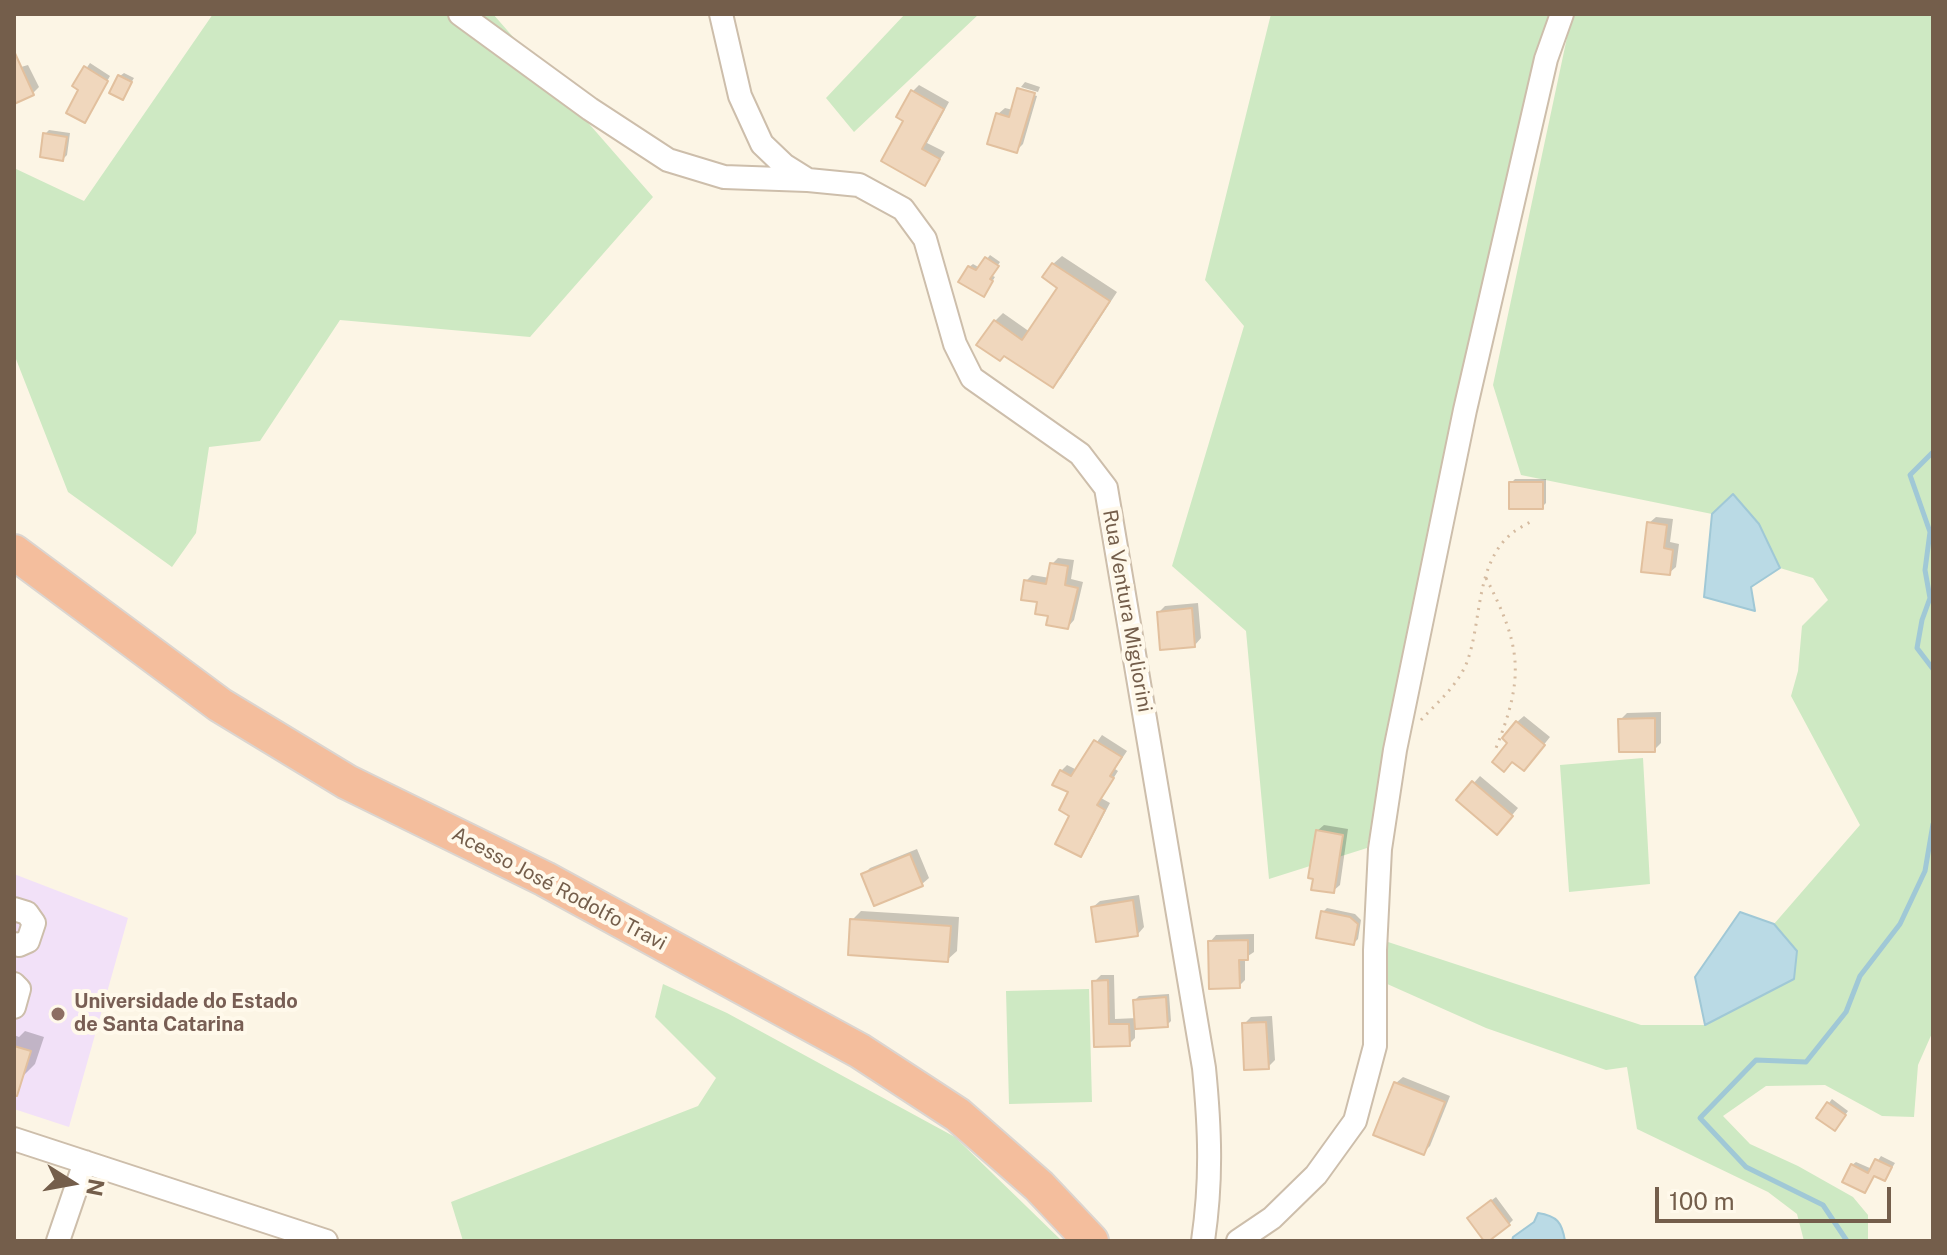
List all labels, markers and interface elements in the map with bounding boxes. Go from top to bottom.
street label: Rua Ventura Migliorini [1097,508,1157,714]
street label: Acesso José Rodolfo Travi [448,822,670,956]
place label: Universidade do Estado de Santa Catarina [74,990,298,1037]
marker: Universidade do Estado de Santa Catarina [49,1005,67,1023]
north arrow [32,1143,112,1223]
scale bar [1659,1171,1895,1221]
text: N [81,1177,110,1199]
text: 100 m [1669,1187,1735,1215]

